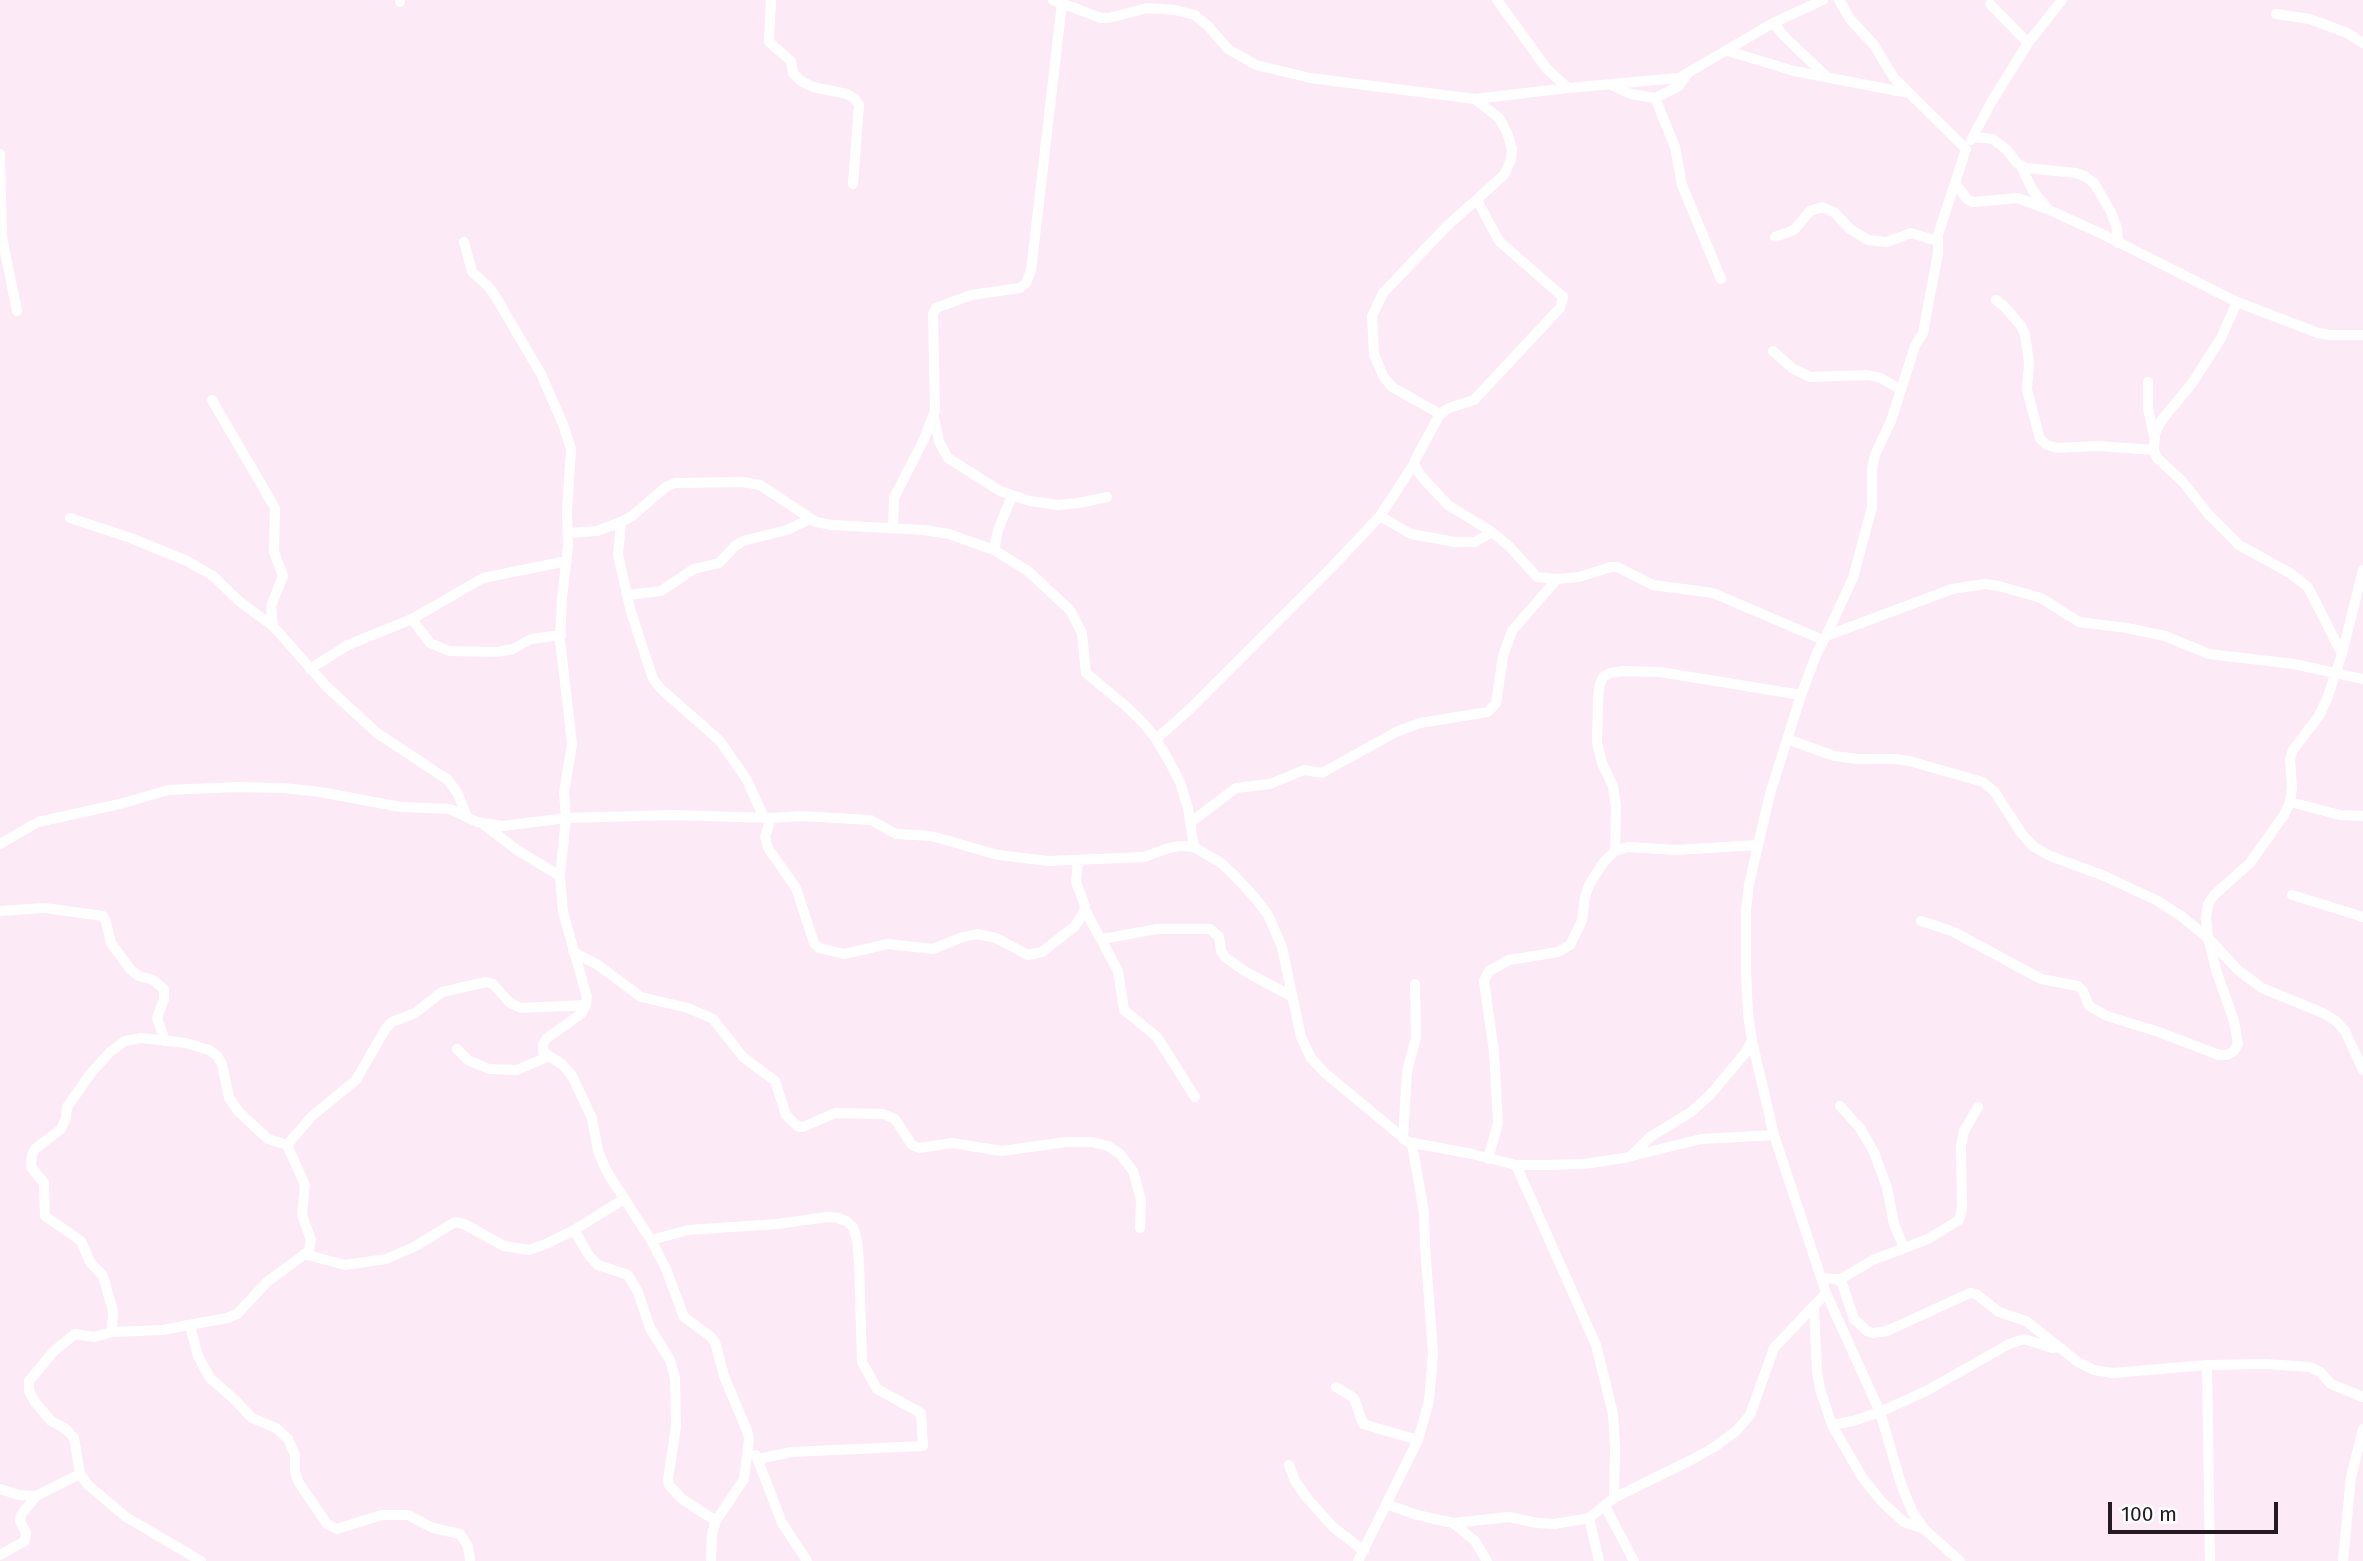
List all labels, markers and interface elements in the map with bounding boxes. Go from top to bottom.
scale bar [2111,1488,2281,1532]
text: 100 m [2121,1501,2177,1527]

